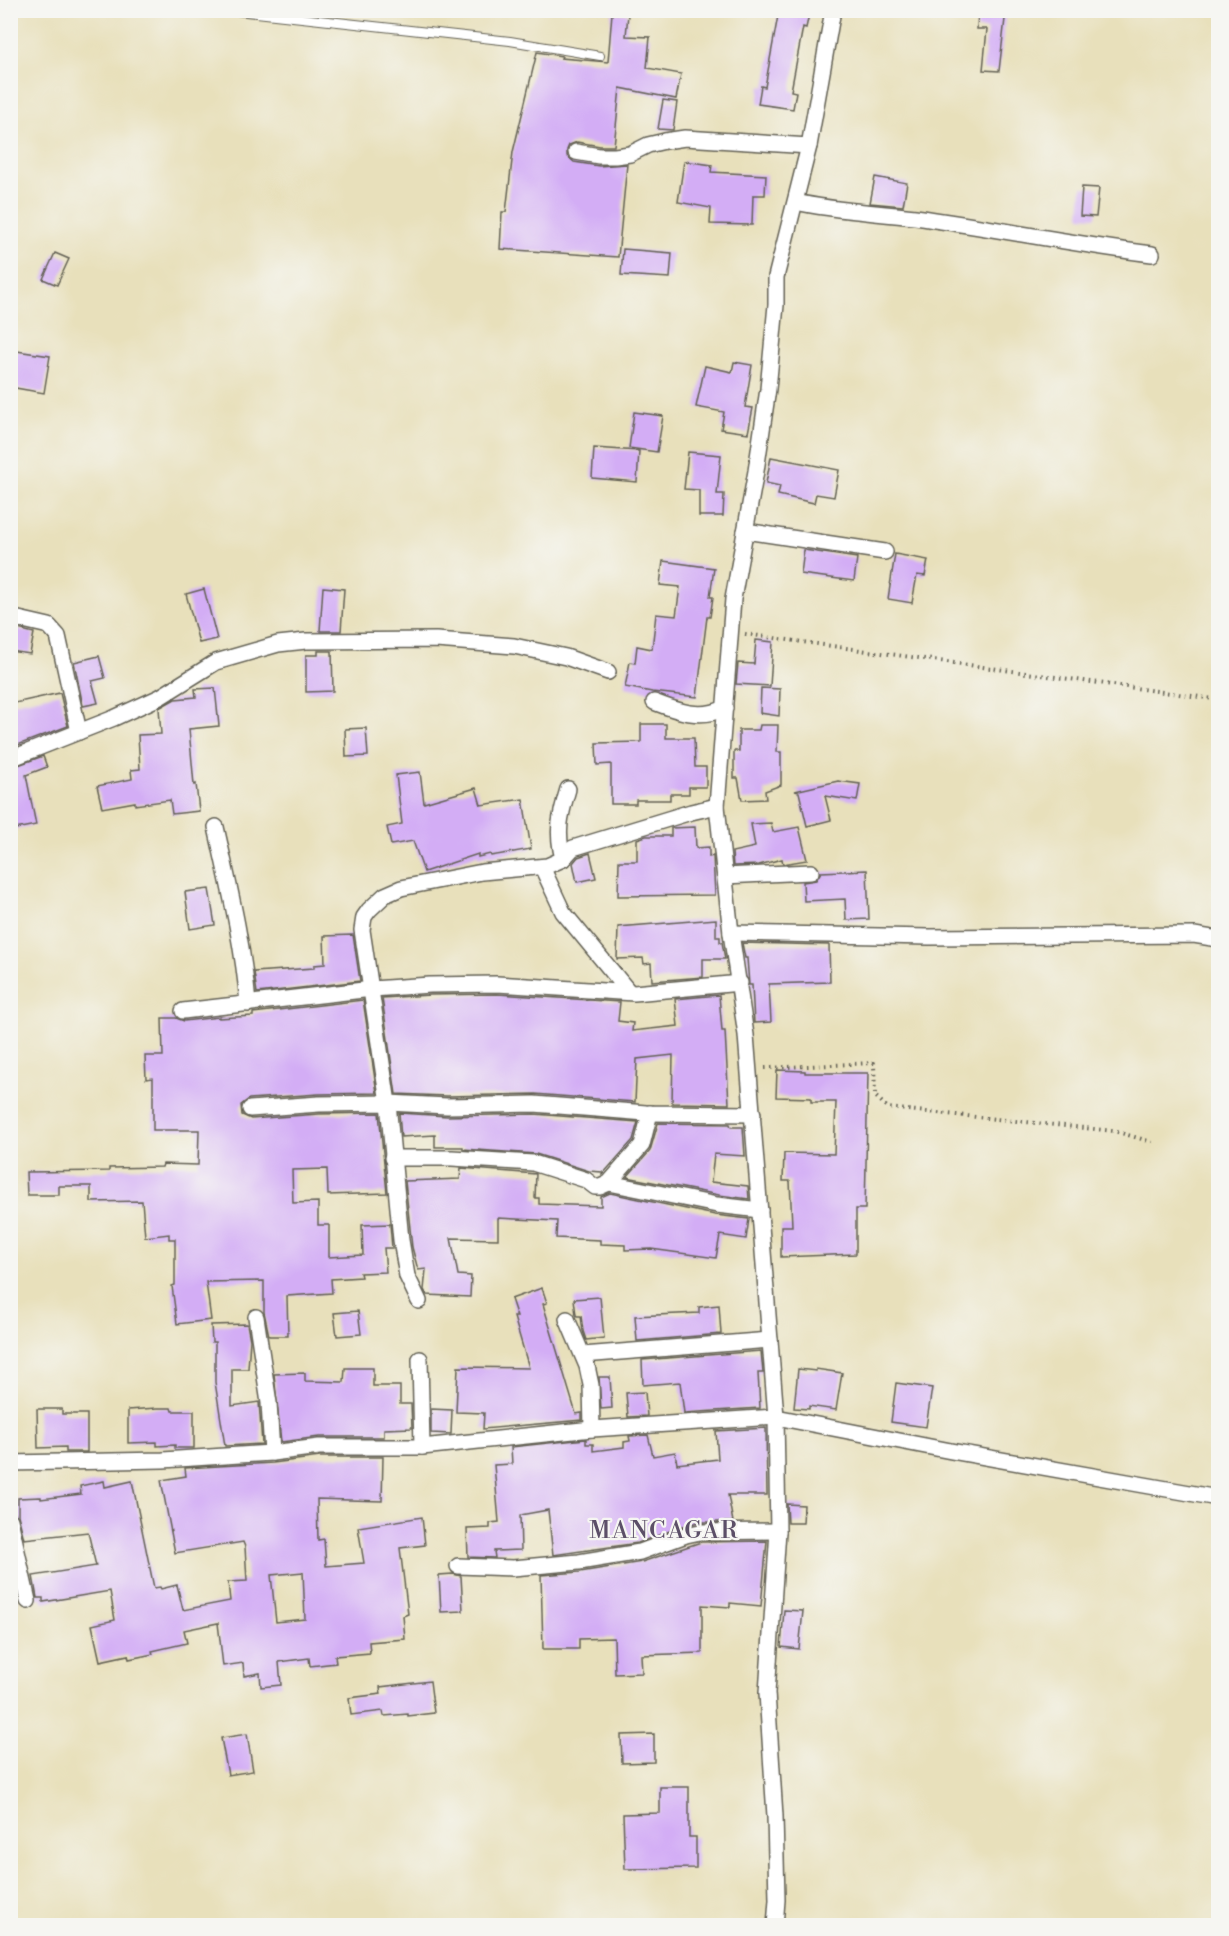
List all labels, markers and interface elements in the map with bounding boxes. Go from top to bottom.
district label: MANCAGAR [589,1516,739,1546]

